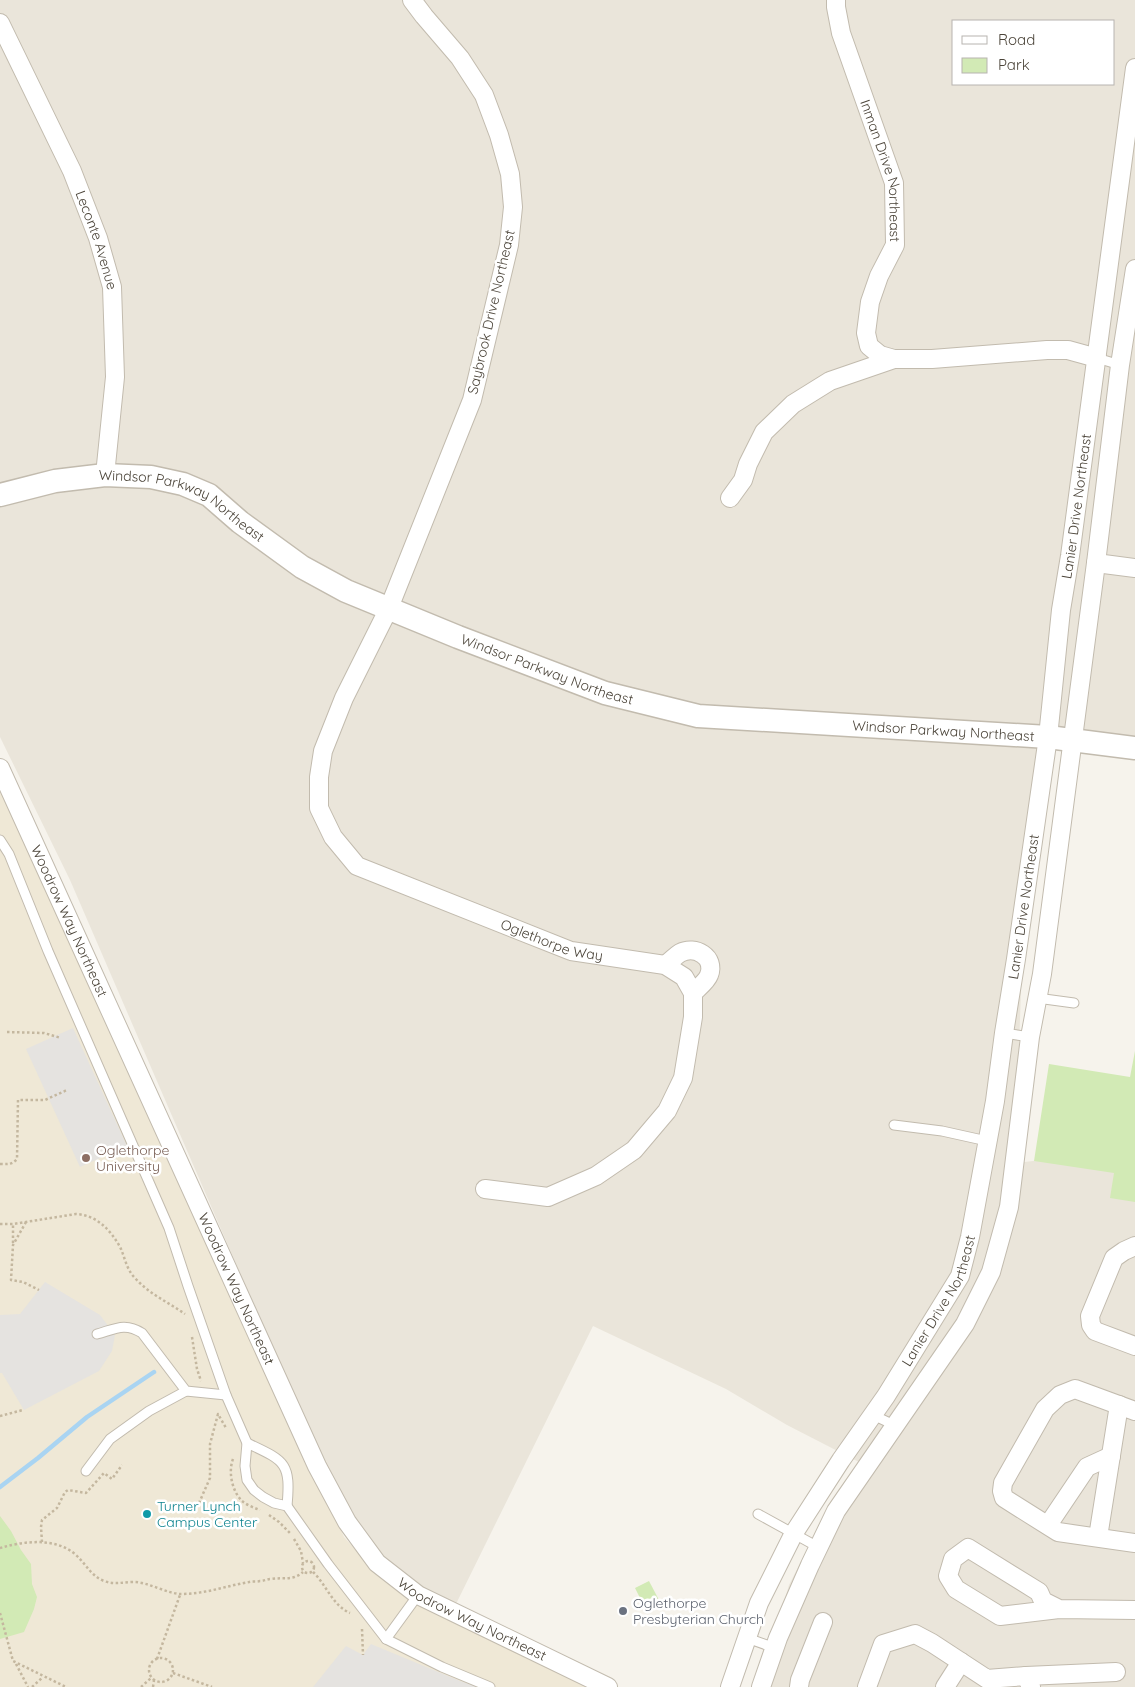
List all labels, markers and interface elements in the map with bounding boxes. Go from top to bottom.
legend [952,20,1115,85]
text: Road [998,30,1035,49]
text: Park [998,55,1030,74]
street label: Inman Drive Northeast [856,97,904,242]
street label: Leconte Avenue [71,188,121,292]
street label: Saybrook Drive Northeast [463,228,519,396]
street label: Lanier Drive Northeast [1057,432,1095,580]
street label: Windsor Parkway Northeast [98,466,268,546]
street label: Windsor Parkway Northeast [458,630,635,709]
street label: Windsor Parkway Northeast [852,716,1035,745]
street label: Lanier Drive Northeast [1004,833,1043,981]
street label: Woodrow Way Northeast [27,842,112,1000]
street label: Oglethorpe Way [498,915,604,965]
place label: Oglethorpe University [96,1141,169,1175]
marker: Oglethorpe University [80,1152,92,1164]
street label: Woodrow Way Northeast [194,1210,279,1368]
street label: Lanier Drive Northeast [898,1233,979,1370]
place label: Turner Lynch Campus Center [157,1497,258,1531]
marker: Turner Lynch Campus Center [141,1508,153,1520]
street label: Woodrow Way Northeast [394,1574,549,1665]
place label: Oglethorpe Presbyterian Church [633,1594,764,1628]
marker: Oglethorpe Presbyterian Church [617,1605,629,1617]

